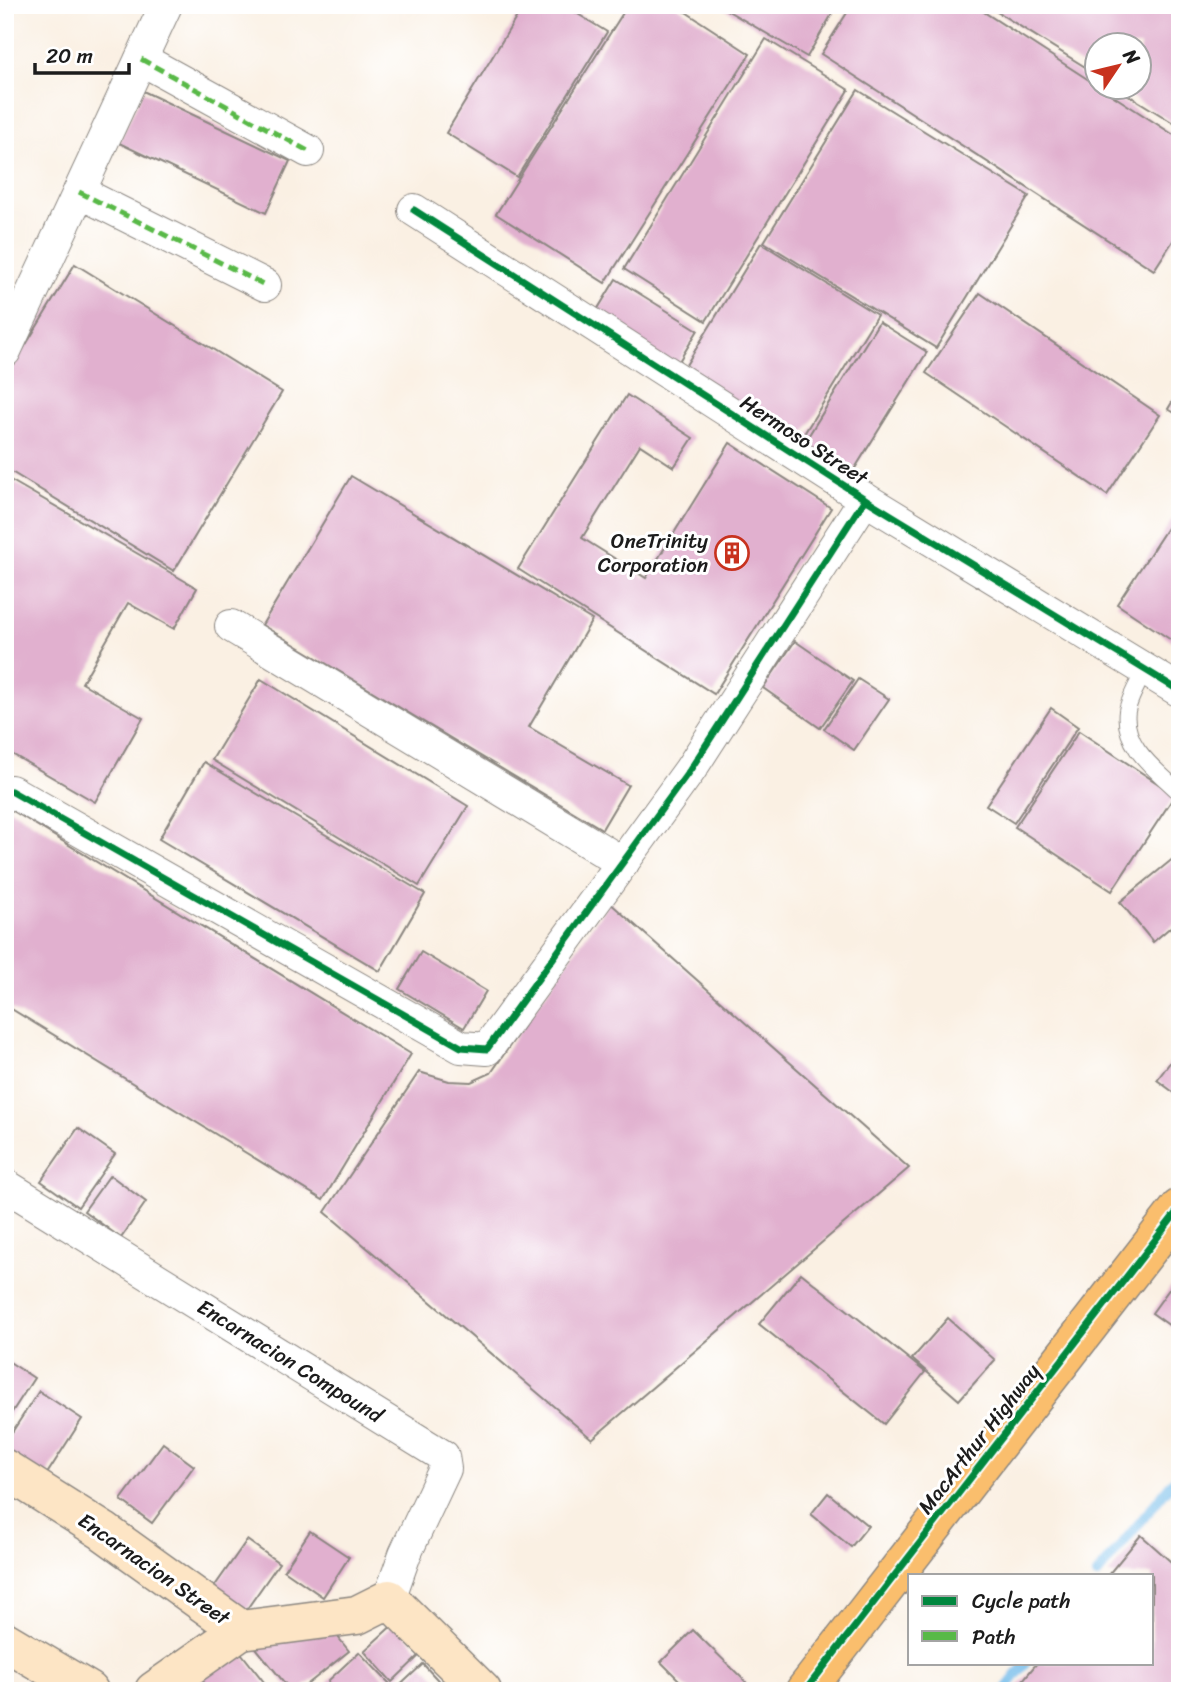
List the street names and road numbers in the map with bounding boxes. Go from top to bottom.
street label: Hermoso Street [732,384,877,497]
street label: Encarnacion Compound [189,1288,392,1435]
street label: MacArthur Highway [908,1355,1051,1523]
street label: Encarnacion Street [70,1502,239,1637]

